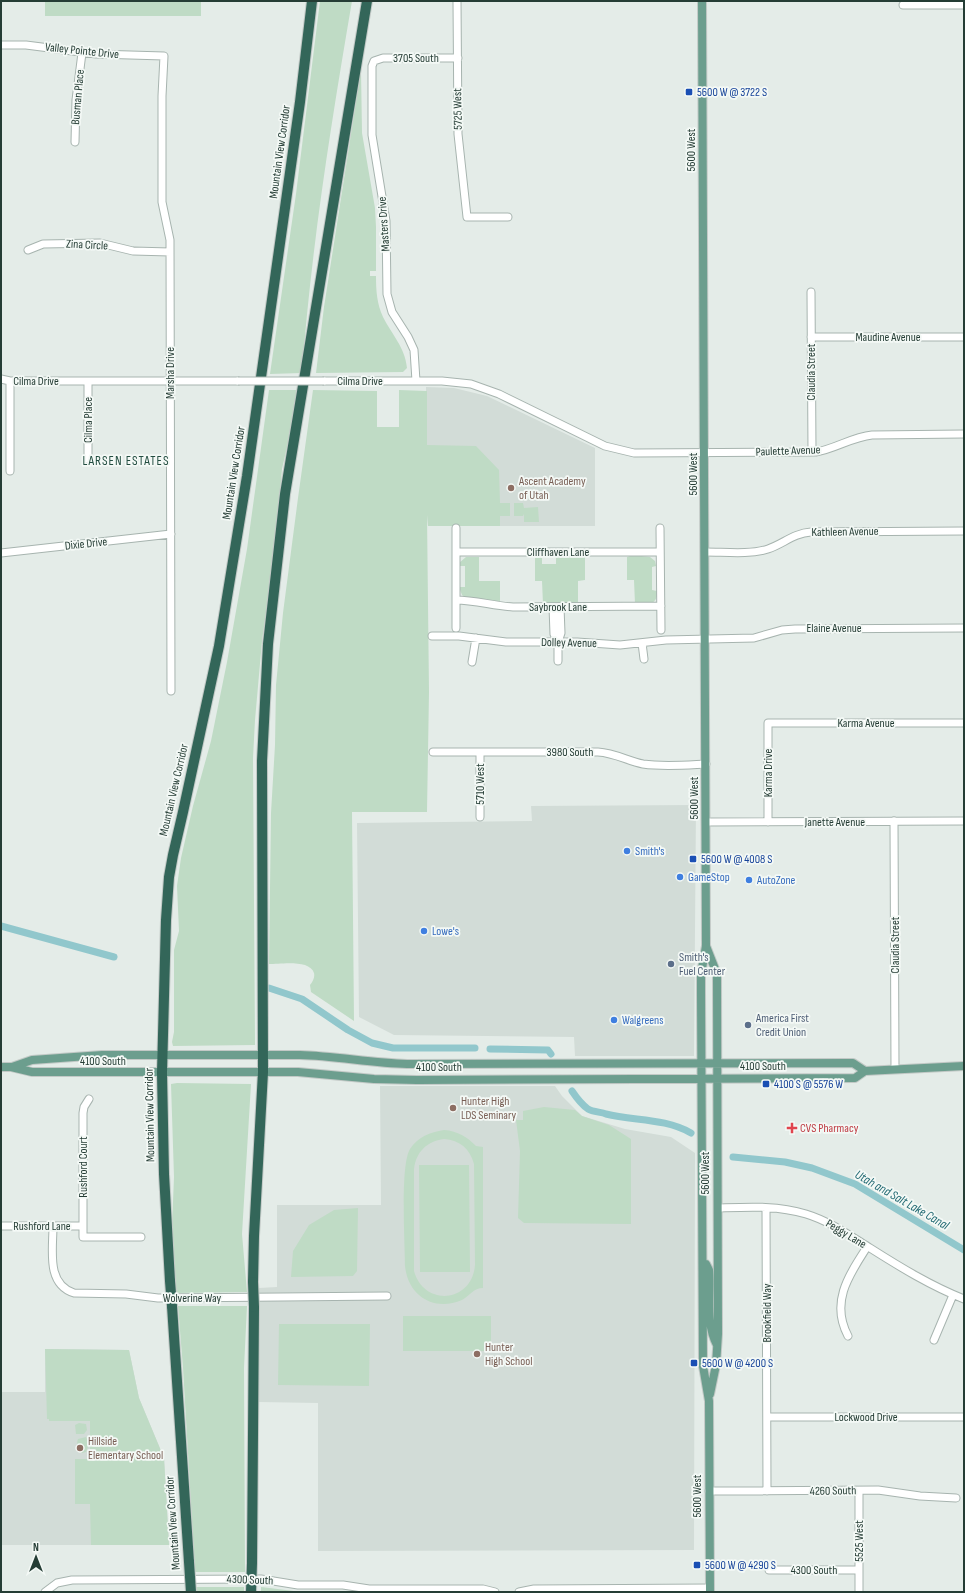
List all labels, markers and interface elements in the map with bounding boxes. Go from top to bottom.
street label: Valley Pointe Drive [44,40,120,62]
street label: 3705 South [393,51,439,66]
street label: Busman Place [68,69,88,125]
place label: 5600 W @ 3722 S [697,85,767,100]
marker: 5600 W @ 3722 S [684,87,694,97]
street label: 5725 West [450,88,466,130]
street label: Mountain View Corridor [266,104,294,200]
street label: 5600 West [684,128,699,172]
street label: Masters Drive [375,196,393,252]
street label: Zina Circle [66,236,109,254]
street label: Maudine Avenue [855,330,921,345]
street label: Claudia Street [804,343,819,400]
street label: Marsha Drive [163,347,178,399]
street label: Cilma Drive [13,374,59,389]
street label: Cilma Drive [337,374,383,389]
street label: Cilma Place [81,397,96,443]
street label: Mountain View Corridor [219,425,249,521]
street label: Paulette Avenue [755,442,821,460]
street label: 5600 West [686,452,701,496]
district label: LARSEN ESTATES [83,453,169,469]
place label: Ascent Academy of Utah [518,474,586,503]
marker: Ascent Academy of Utah [506,483,516,493]
street label: Kathleen Avenue [811,524,879,540]
street label: Dixie Drive [64,534,108,554]
street label: Cliffhaven Lane [527,545,589,560]
street label: Saybrook Lane [529,600,587,615]
street label: Elaine Avenue [806,621,862,636]
street label: Dolley Avenue [541,635,597,651]
street label: Karma Avenue [837,716,895,731]
street label: Mountain View Corridor [156,742,192,838]
street label: 3980 South [547,745,593,760]
street label: Karma Drive [761,749,776,797]
street label: 5710 West [473,763,488,805]
street label: 5600 West [687,776,702,820]
street label: Janette Avenue [804,815,865,830]
place label: Smith's [635,844,665,859]
marker: Smith's [622,846,632,856]
place label: 5600 W @ 4008 S [701,852,772,867]
marker: 5600 W @ 4008 S [688,854,698,864]
place label: GameStop [688,870,730,885]
marker: GameStop [675,872,685,882]
place label: AutoZone [756,873,796,888]
marker: AutoZone [744,875,754,885]
street label: Claudia Street [888,916,903,973]
place label: Lowe's [432,924,459,939]
marker: Lowe's [419,926,429,936]
place label: Smith's Fuel Center [679,950,726,979]
marker: Smith's Fuel Center [666,959,676,969]
place label: America First Credit Union [755,1011,809,1040]
place label: Walgreens [622,1013,663,1028]
marker: Walgreens [609,1015,619,1025]
marker: America First Credit Union [743,1020,753,1030]
street label: 4100 South [80,1054,126,1069]
street label: 4100 South [740,1059,786,1074]
street label: 4100 South [416,1060,462,1075]
street label: Mountain View Corridor [142,1067,158,1162]
place label: 4100 S @ 5576 W [774,1077,843,1092]
marker: 4100 S @ 5576 W [761,1079,771,1089]
place label: Hunter High LDS Seminary [461,1094,516,1123]
marker: Hunter High LDS Seminary [448,1103,458,1113]
place label: CVS Pharmacy [800,1121,859,1136]
marker: CVS Pharmacy [787,1123,797,1133]
street label: Rushford Court [76,1136,91,1198]
street label: 5600 West [698,1151,713,1195]
water label: Utah and Salt Lake Canal [852,1167,952,1234]
street label: Peggy Lane [823,1216,869,1252]
street label: Rushford Lane [13,1219,71,1234]
street label: Brookfield Way [760,1283,775,1343]
street label: Wolverine Way [163,1291,222,1306]
place label: Hunter High School [485,1340,532,1369]
marker: Hunter High School [472,1349,482,1359]
place label: 5600 W @ 4200 S [702,1356,773,1371]
marker: 5600 W @ 4200 S [689,1358,699,1368]
street label: Lockwood Drive [834,1410,898,1425]
place label: Hillside Elementary School [88,1434,163,1463]
marker: Hillside Elementary School [75,1443,85,1453]
street label: 5600 West [690,1474,705,1518]
street label: Mountain View Corridor [162,1475,184,1570]
street label: 4260 South [810,1483,856,1499]
street label: 5525 West [852,1520,867,1562]
north arrow [16,1537,56,1577]
text: N [33,1541,39,1554]
place label: 5600 W @ 4290 S [705,1558,776,1573]
marker: 5600 W @ 4290 S [692,1560,702,1570]
street label: 4300 South [791,1563,837,1578]
street label: 4300 South [226,1572,274,1588]

